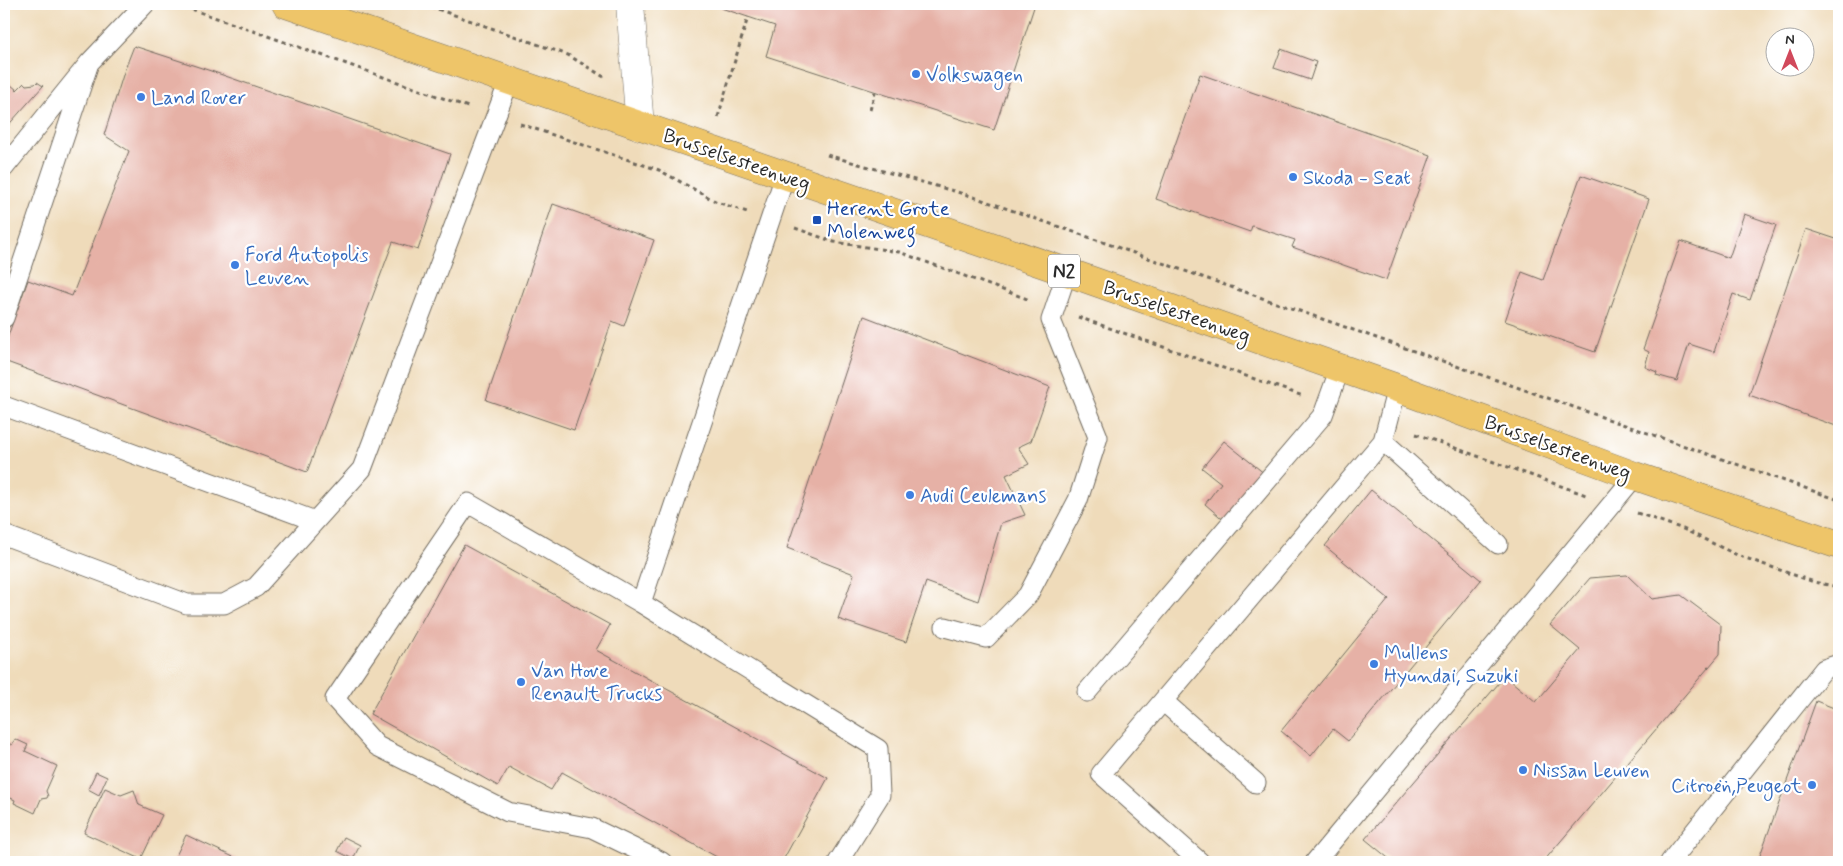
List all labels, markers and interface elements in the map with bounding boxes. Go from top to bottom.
north arrow [1766,28,1816,78]
text: N [1785,31,1795,49]
place label: Volkswagen [926,62,1023,90]
marker: Volkswagen [910,68,922,80]
place label: Land Rover [151,85,246,112]
marker: Land Rover [135,91,147,103]
street label: Brusselsesteenweg [659,123,814,199]
place label: Skoda - Seat [1303,165,1411,192]
marker: Skoda - Seat [1287,171,1299,183]
place label: Herent Grote Molenweg [827,196,950,248]
marker: Herent Grote Molenweg [811,214,823,226]
place label: Ford Autopolis Leuven [245,242,369,292]
road number: N2 [1048,255,1080,288]
marker: Ford Autopolis Leuven [229,259,241,271]
street label: Brusselsesteenweg [1099,275,1254,351]
street label: Brusselsesteenweg [1480,409,1634,488]
place label: Audi Ceulemans [920,483,1047,510]
marker: Audi Ceulemans [904,489,916,501]
place label: Mullens Hyundai, Suzuki [1384,640,1518,690]
place label: Van Hove Renault Trucks [531,658,662,708]
marker: Mullens Hyundai, Suzuki [1368,658,1380,670]
marker: Van Hove Renault Trucks [515,676,527,688]
place label: Nissan Leuven [1533,758,1650,785]
marker: Nissan Leuven [1517,764,1529,776]
place label: Citroën,Peugeot [1671,773,1802,801]
marker: Citroën,Peugeot [1806,779,1818,791]

